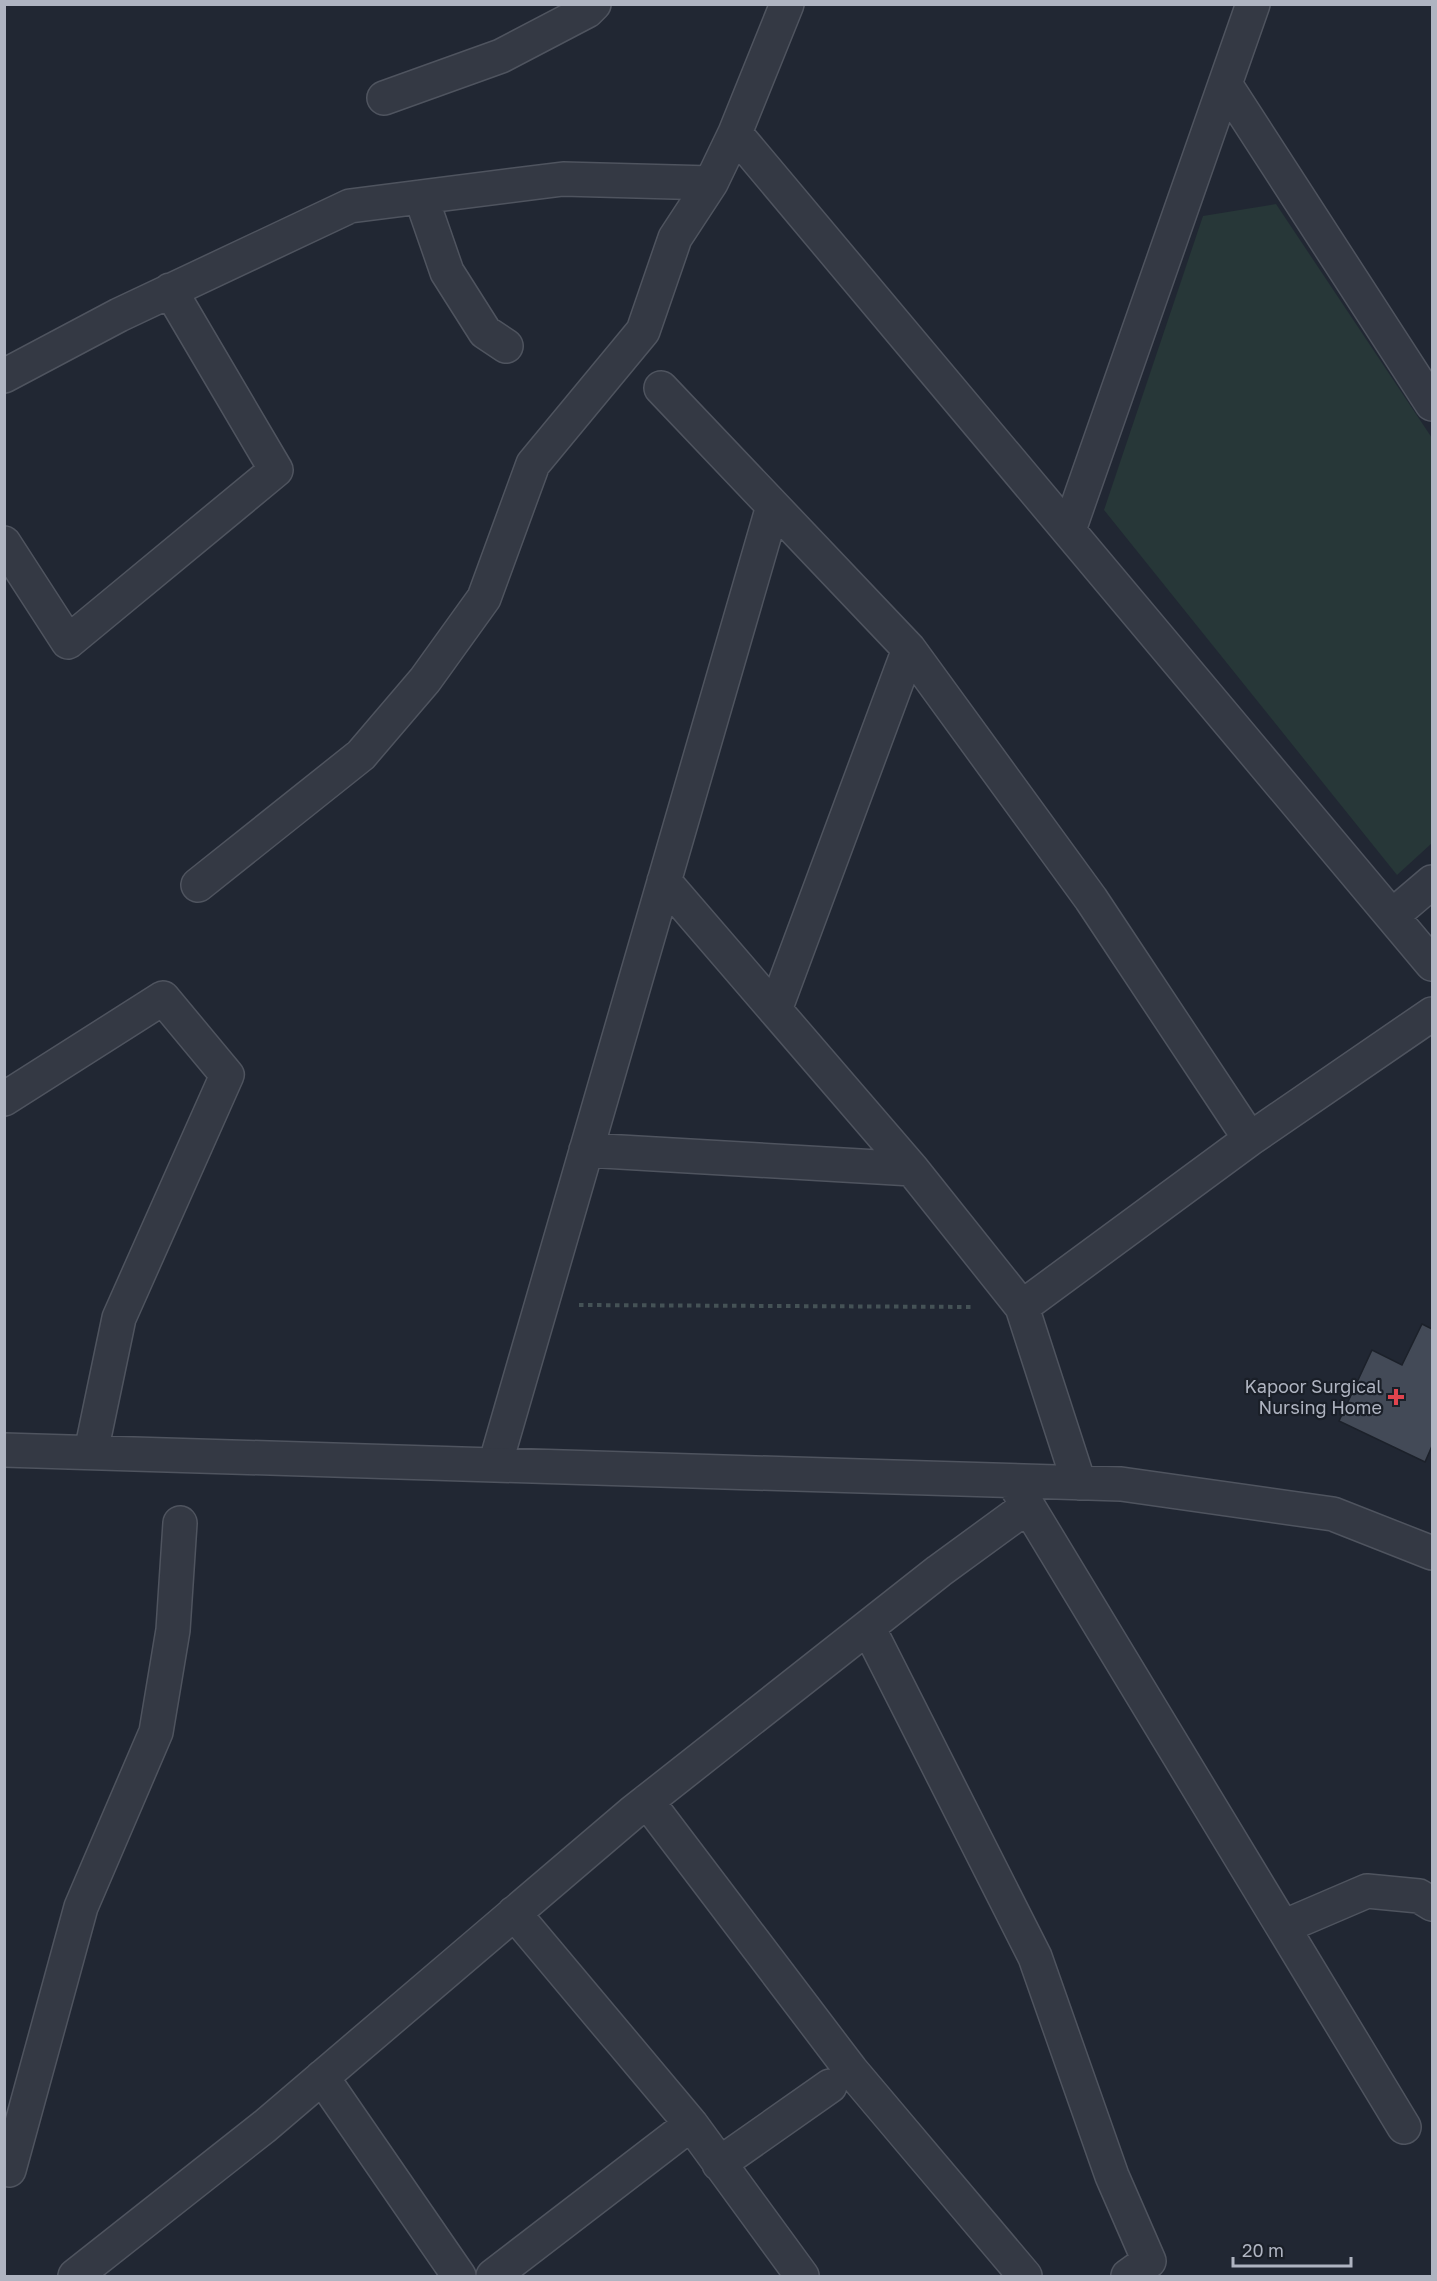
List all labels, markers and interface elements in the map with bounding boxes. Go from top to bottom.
place label: Kapoor Surgical Nursing Home [1245,1375,1382,1418]
marker: Kapoor Surgical Nursing Home [1387,1388,1405,1406]
scale bar [1233,2230,1352,2268]
text: 20 m [1242,2239,1284,2261]

